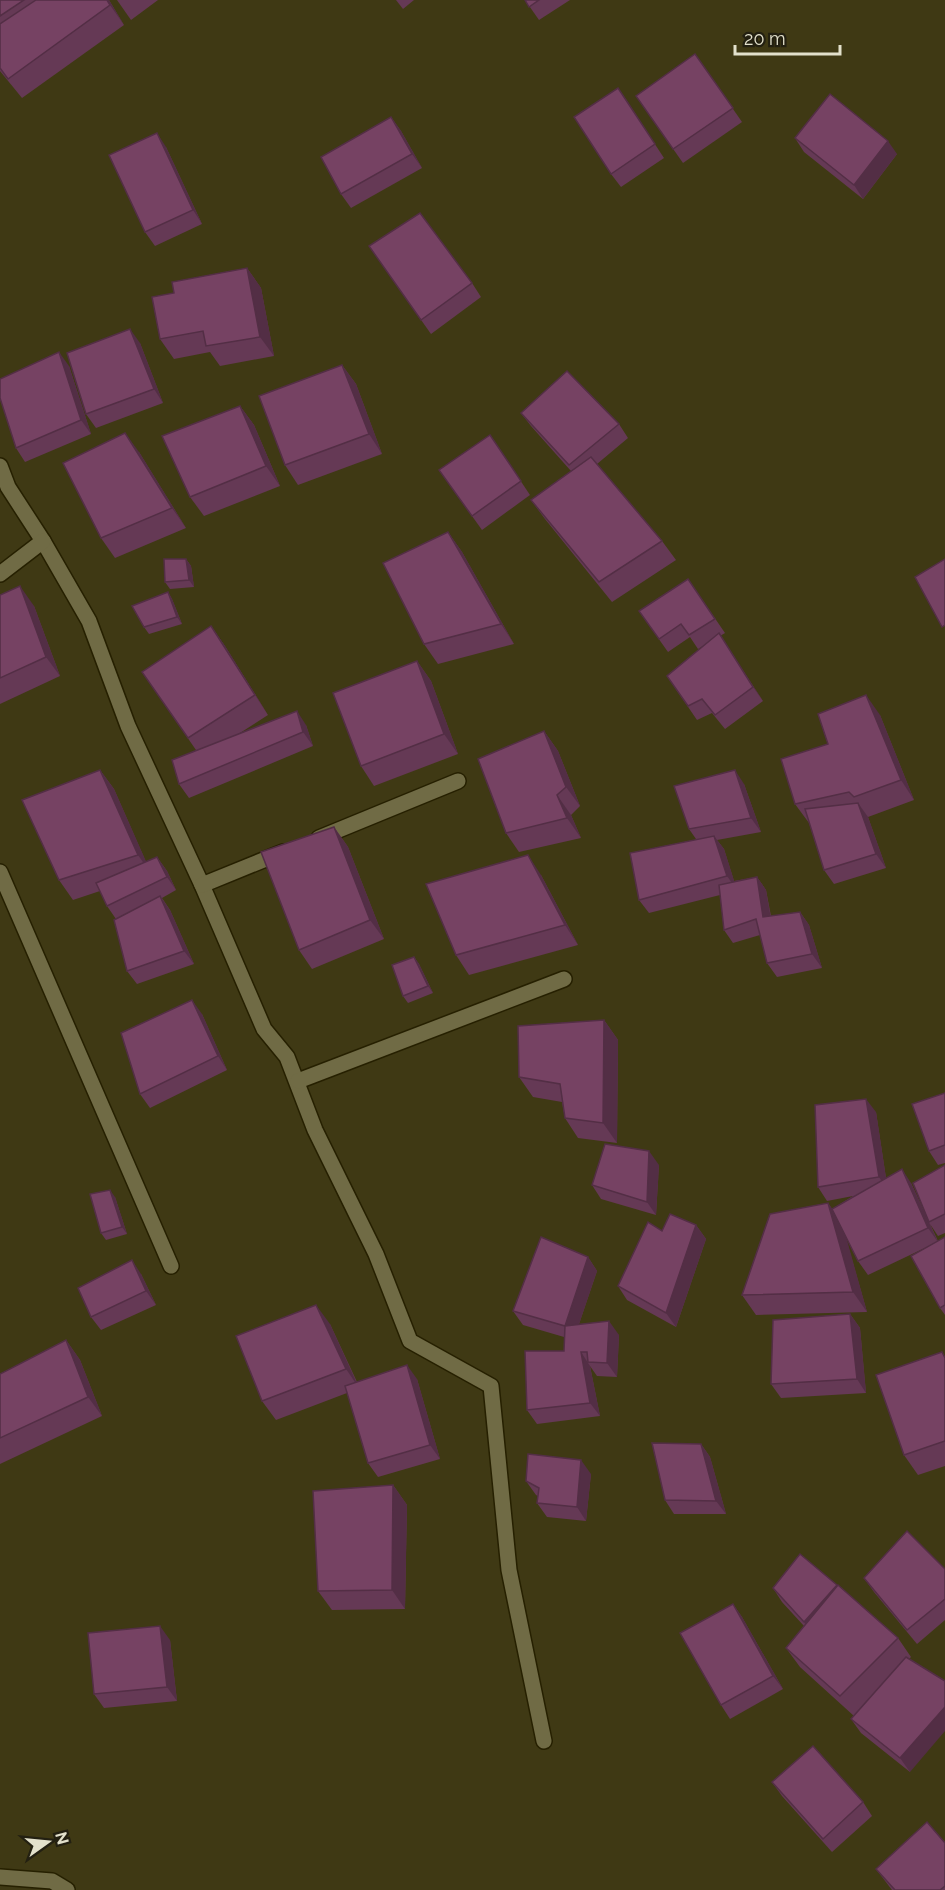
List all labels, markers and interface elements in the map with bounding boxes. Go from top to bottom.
scale bar [735,18,840,56]
text: 20 m [744,28,786,49]
north arrow [18,1812,78,1872]
text: N [51,1830,73,1847]

